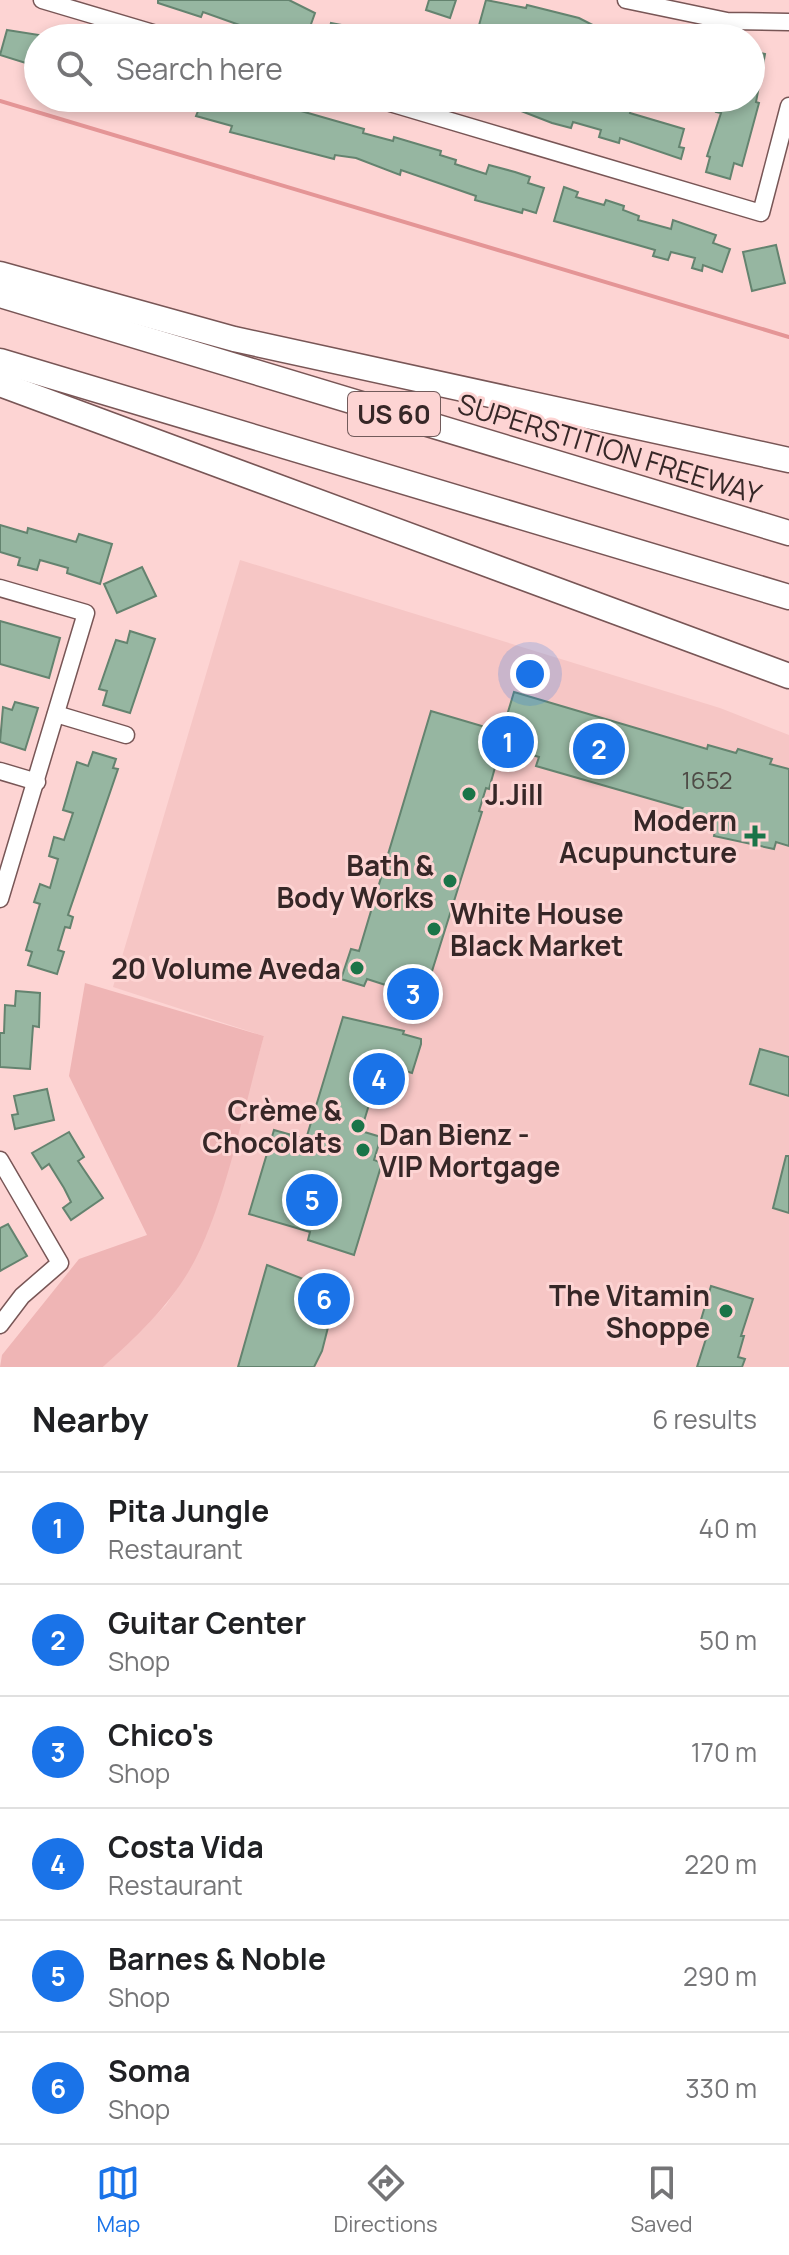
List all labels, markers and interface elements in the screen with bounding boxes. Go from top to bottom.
search box [24,24,765,112]
icon: search [52,46,96,90]
text: Search here [116,48,283,89]
street label: SUPERSTITION FREEWAY [453,384,767,512]
road number: US 60 [348,392,440,436]
your location [510,654,550,694]
pin: 1 [482,712,534,772]
pin: 2 [573,719,625,779]
house number: 1652 [681,763,733,796]
place label: J.Jill [485,775,544,813]
marker: J.Jill [460,785,478,803]
place label: Modern Acupuncture [559,801,737,871]
marker: Modern Acupuncture [744,825,766,847]
place label: Bath & Body Works [276,846,434,916]
marker: Bath & Body Works [441,872,459,890]
place label: White House Black Market [450,894,624,964]
marker: White House Black Market [425,920,443,938]
place label: 20 Volume Aveda [111,949,341,987]
marker: 20 Volume Aveda [348,959,366,977]
pin: 3 [387,964,439,1024]
pin: 4 [353,1049,405,1109]
place label: Crème & Chocolats [202,1091,342,1161]
place label: Dan Bienz - VIP Mortgage [379,1115,560,1185]
marker: Crème & Chocolats [349,1117,367,1135]
marker: Dan Bienz - VIP Mortgage [354,1141,372,1159]
pin: 5 [286,1170,338,1230]
pin: 6 [298,1269,350,1329]
place label: The Vitamin Shoppe [549,1276,710,1346]
marker: The Vitamin Shoppe [717,1302,735,1320]
text: Nearby [32,1396,148,1442]
text: 6 results [652,1401,757,1437]
text: Pita Jungle [108,1490,269,1531]
text: 1 [52,1510,64,1546]
text: 40 m [699,1510,757,1546]
text: Restaurant [108,1531,243,1567]
text: Guitar Center [108,1602,306,1643]
text: 2 [50,1622,66,1658]
text: 50 m [699,1622,757,1658]
text: Shop [108,1643,170,1679]
text: Chico's [108,1714,213,1755]
text: 3 [50,1734,66,1770]
text: 170 m [691,1734,757,1770]
text: Shop [108,1755,170,1791]
text: Costa Vida [108,1826,264,1867]
text: 4 [50,1846,66,1882]
text: 220 m [684,1846,757,1882]
text: Restaurant [108,1867,243,1903]
text: Barnes & Noble [108,1938,326,1979]
text: 5 [50,1958,66,1994]
text: 290 m [683,1958,757,1994]
text: Shop [108,1979,170,2015]
text: Soma [108,2050,191,2091]
text: 6 [50,2070,66,2106]
text: 330 m [685,2070,757,2106]
text: Shop [108,2091,170,2127]
tab: Map [96,2161,140,2239]
tab: Directions [333,2161,438,2239]
tab: Saved [631,2161,693,2239]

